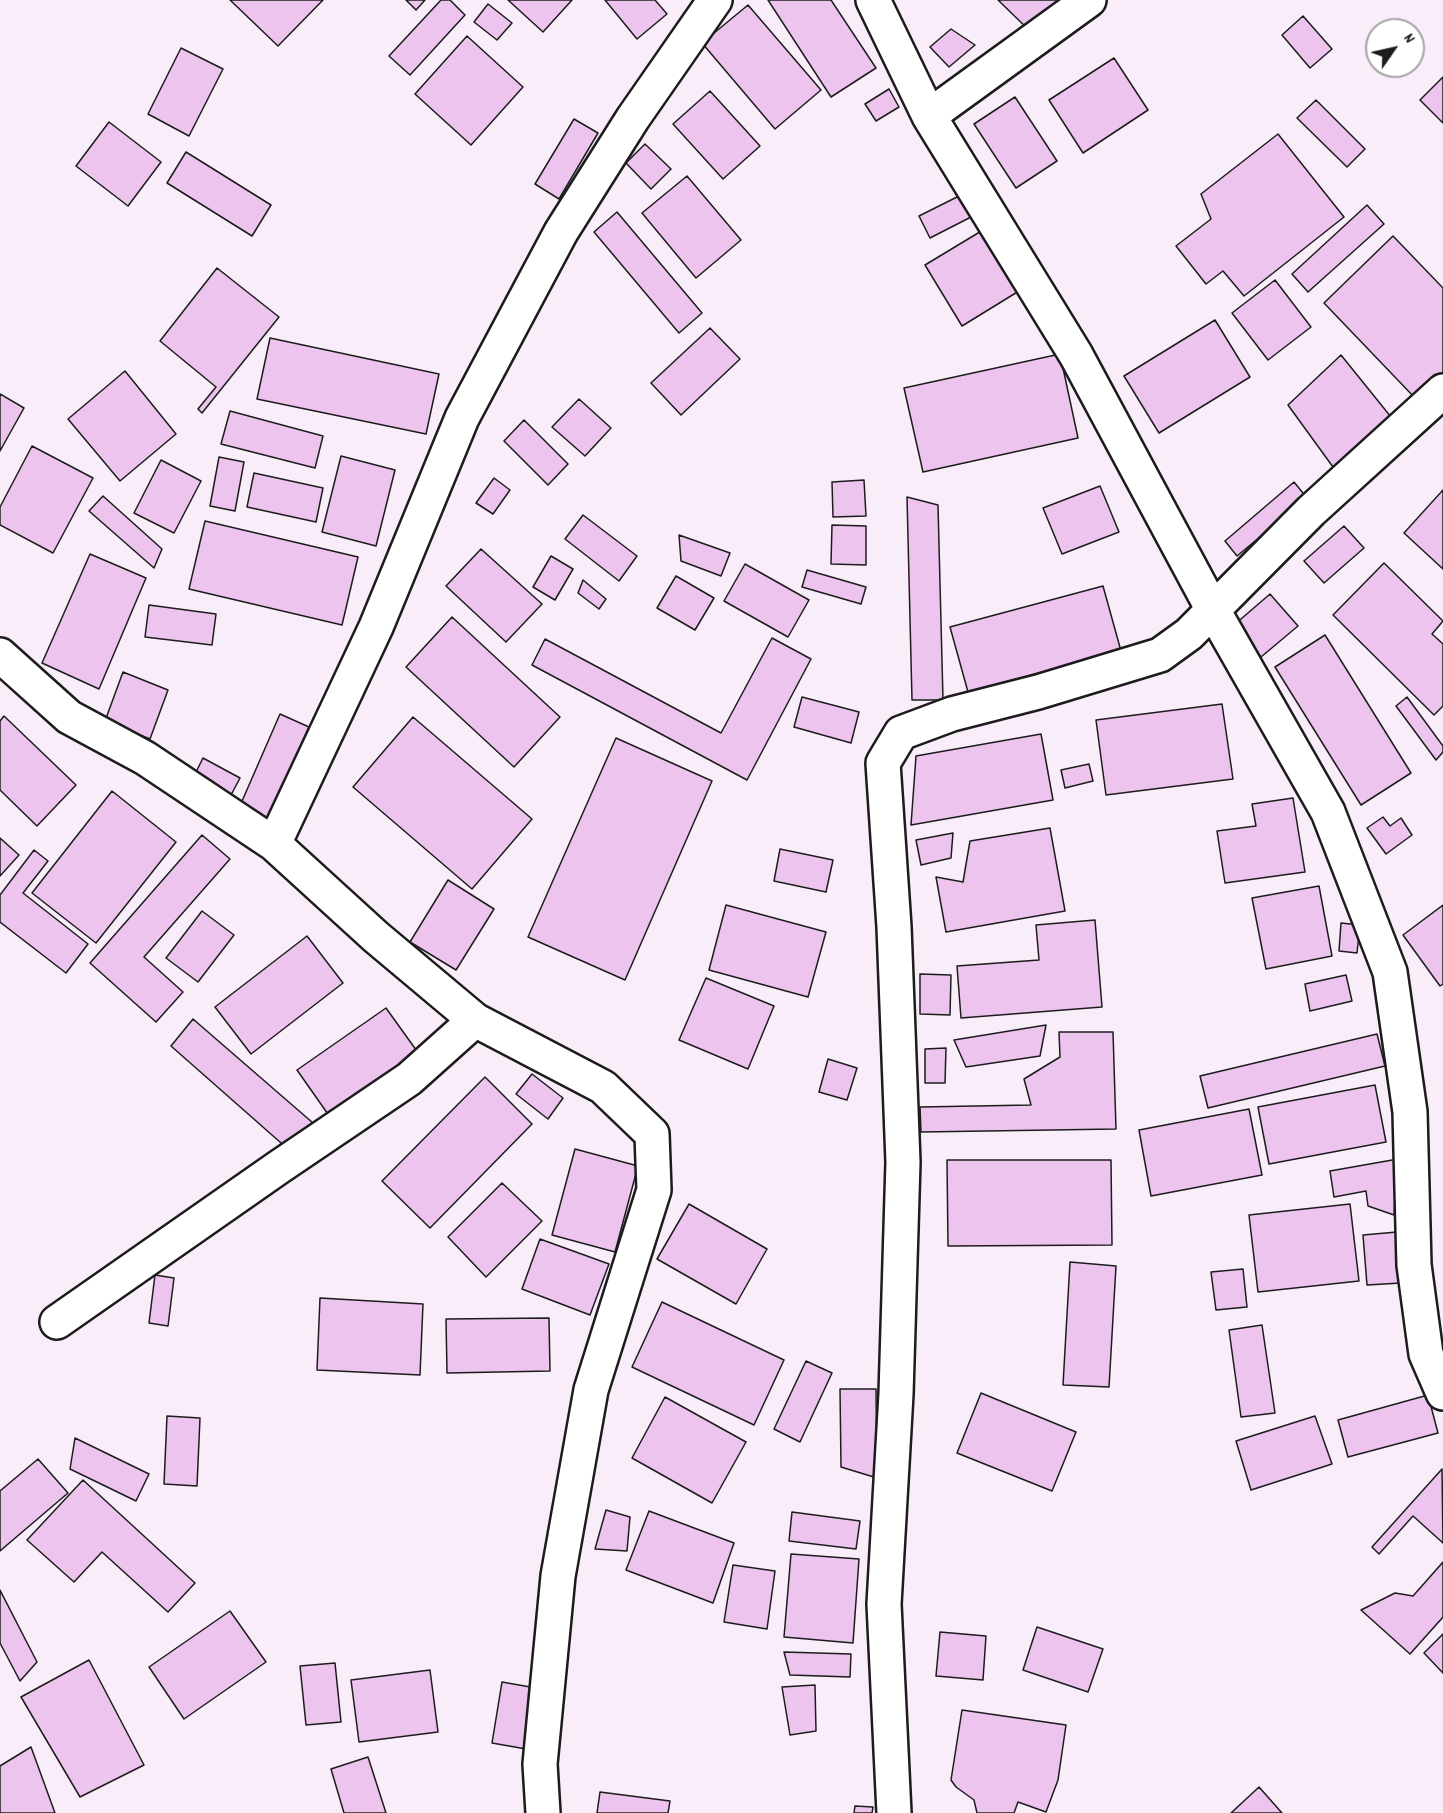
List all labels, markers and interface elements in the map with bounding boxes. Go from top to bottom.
north arrow [1365,18,1425,78]
text: N [1397,29,1420,48]

